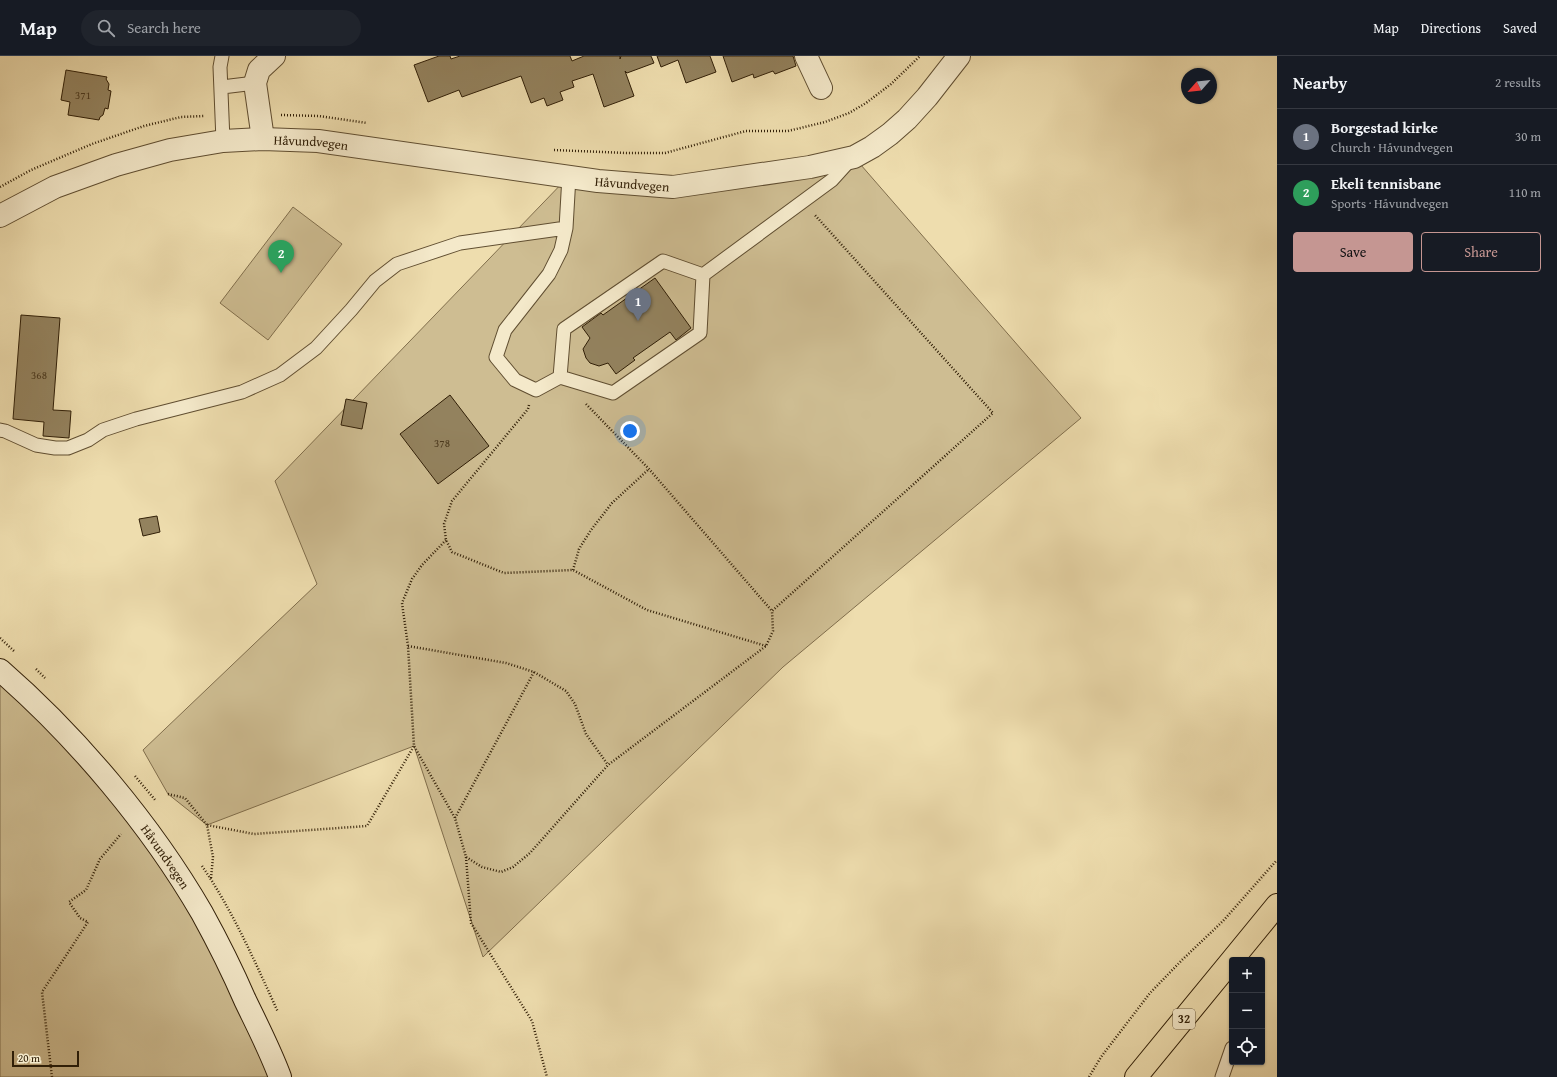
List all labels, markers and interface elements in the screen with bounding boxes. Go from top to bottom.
search box [81,10,361,46]
text: Map [20,14,57,42]
icon: search [95,17,117,39]
text: Search here [127,17,201,38]
text: Map [1373,18,1399,38]
text: Directions [1421,18,1481,38]
text: Saved [1503,18,1537,38]
north arrow [1181,68,1217,104]
text: Nearby [1293,70,1347,95]
text: 2 results [1495,73,1541,92]
house number: 371 [75,87,91,103]
text: Borgestad kirke [1331,117,1438,138]
text: 1 [1303,127,1309,146]
text: 30 m [1515,127,1541,146]
street label: Håvundvegen [273,130,350,155]
text: Church · Håvundvegen [1331,138,1453,157]
street label: Håvundvegen [594,172,671,197]
text: Ekeli tennisbane [1331,173,1441,194]
text: 2 [1303,183,1309,202]
text: 110 m [1509,183,1541,202]
text: Sports · Håvundvegen [1331,194,1449,213]
button: Save [1293,232,1413,272]
button: Share [1421,232,1541,272]
pin: 2 [268,240,294,273]
pin: 1 [625,288,651,321]
house number: 368 [31,367,47,383]
your location [620,421,640,441]
house number: 378 [434,435,450,451]
street label: Håvundvegen [136,820,195,893]
map controls [1229,957,1265,1065]
button: + [1229,957,1265,993]
button: − [1229,993,1265,1029]
road number: 32 [1173,1009,1195,1029]
button: locate [1229,1029,1265,1065]
scale bar [12,1049,79,1068]
text: 20 m [18,1050,40,1066]

